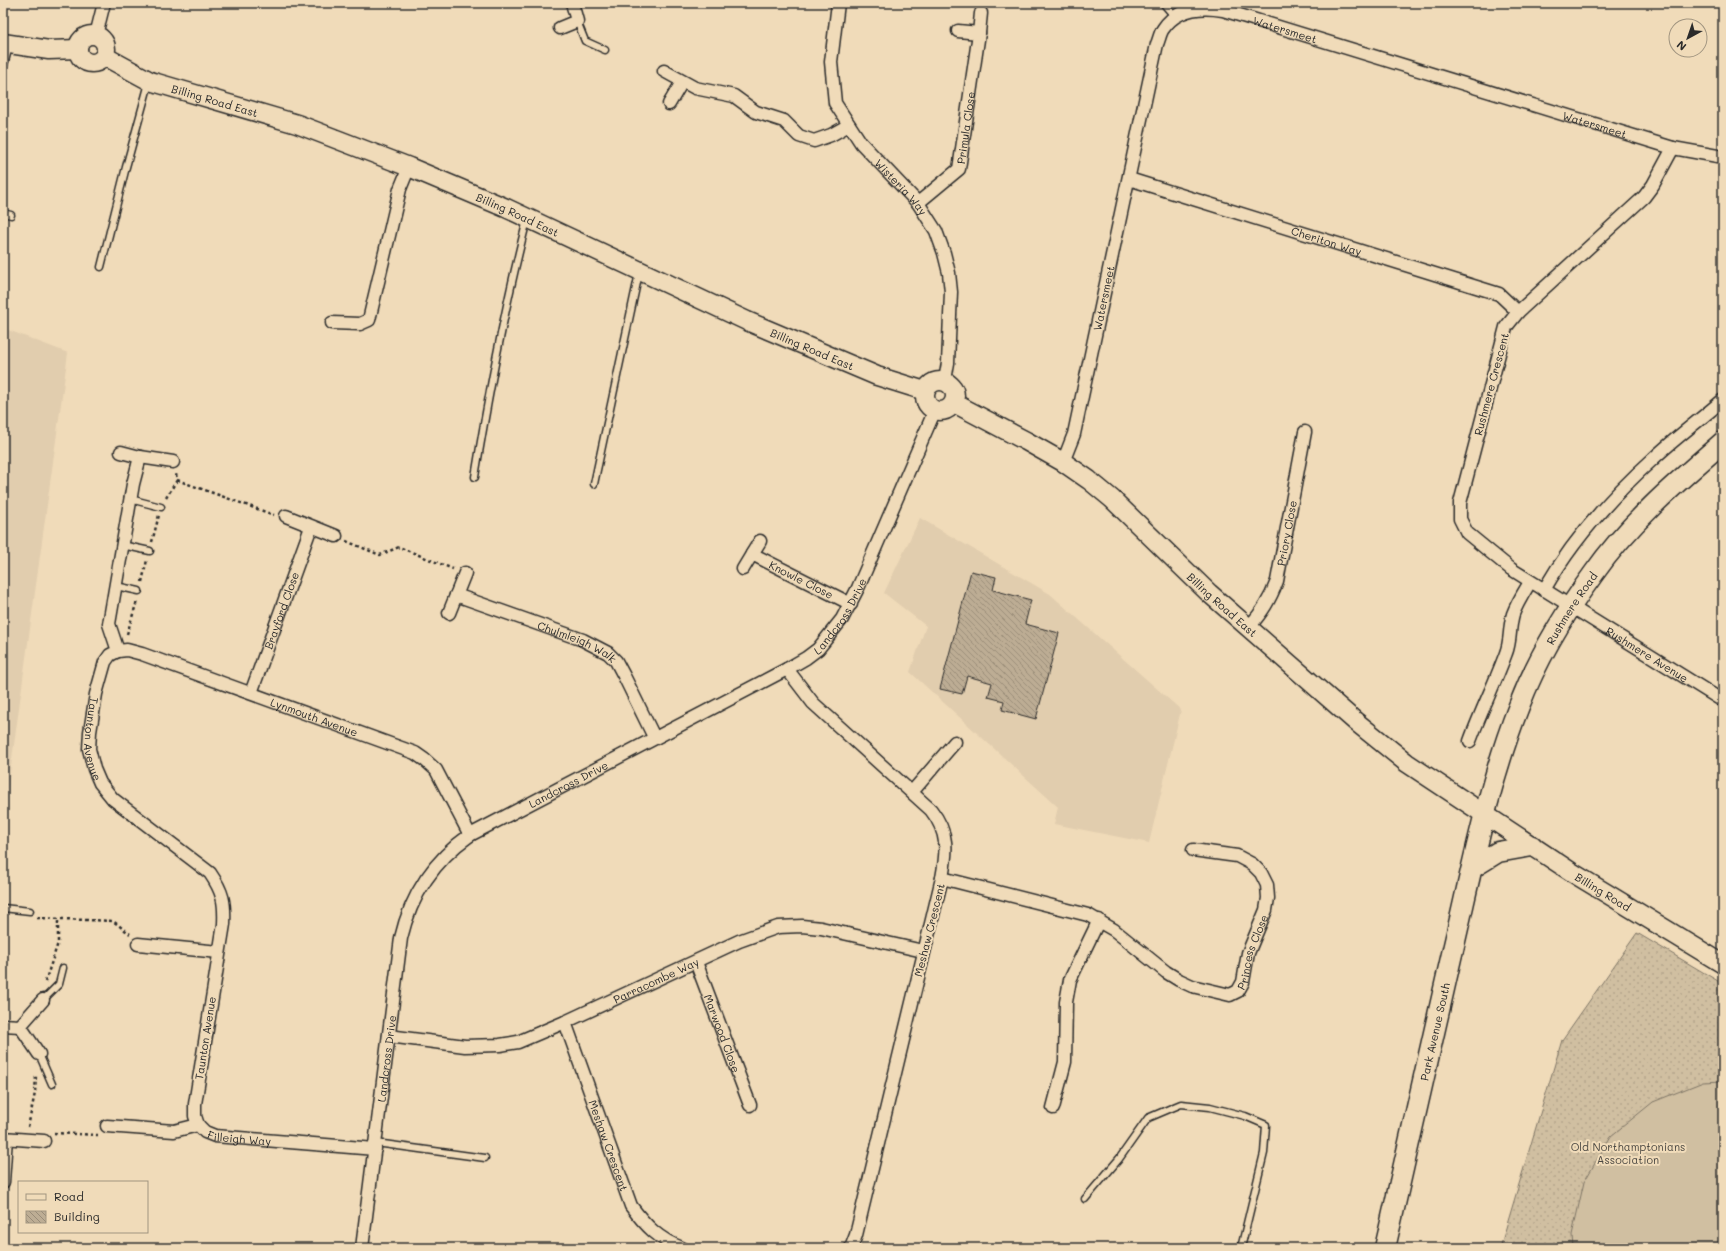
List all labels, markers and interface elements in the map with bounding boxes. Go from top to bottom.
street label: Watersmeet [1251,12,1319,46]
north arrow [1668,18,1708,58]
text: N [1673,38,1689,54]
street label: Billing Road East [170,80,260,120]
street label: Primula Close [952,90,978,165]
street label: Watersmeet [1561,107,1629,141]
street label: Wisteria Way [872,155,931,218]
street label: Billing Road East [474,189,562,239]
street label: Cheriton Way [1290,222,1364,259]
street label: Watersmeet [1089,264,1117,332]
street label: Billing Road East [768,324,857,373]
street label: Rushmere Crescent [1470,331,1512,437]
street label: Priory Close [1273,499,1300,567]
street label: Knowle Close [767,556,836,602]
street label: Brayford Close [260,569,302,651]
street label: Billing Road East [1184,569,1261,640]
street label: Rushmere Road [1542,569,1600,647]
street label: Landcross Drive [810,575,869,657]
street label: Chulmleigh Walk [536,617,621,666]
street label: Rushmere Avenue [1603,623,1692,685]
street label: Lynmouth Avenue [269,694,360,739]
street label: Taunton Avenue [81,696,106,783]
street label: Landcross Drive [526,757,610,811]
street label: Billing Road [1573,869,1634,914]
street label: Meshaw Crescent [910,882,948,978]
street label: Princess Close [1233,912,1271,992]
street label: Parracombe Way [610,953,701,1006]
street label: Park Avenue South [1416,981,1453,1082]
street label: Marwood Close [701,992,745,1075]
street label: Taunton Avenue [191,995,219,1081]
street label: Landcross Drive [373,1014,399,1103]
street label: Meshaw Crescent [586,1098,633,1193]
street label: Filleigh Way [205,1126,272,1148]
park label: Old Northamptonians Association [1571,1139,1685,1167]
legend [18,1181,148,1233]
text: Road [54,1188,84,1204]
text: Building [54,1208,100,1224]

